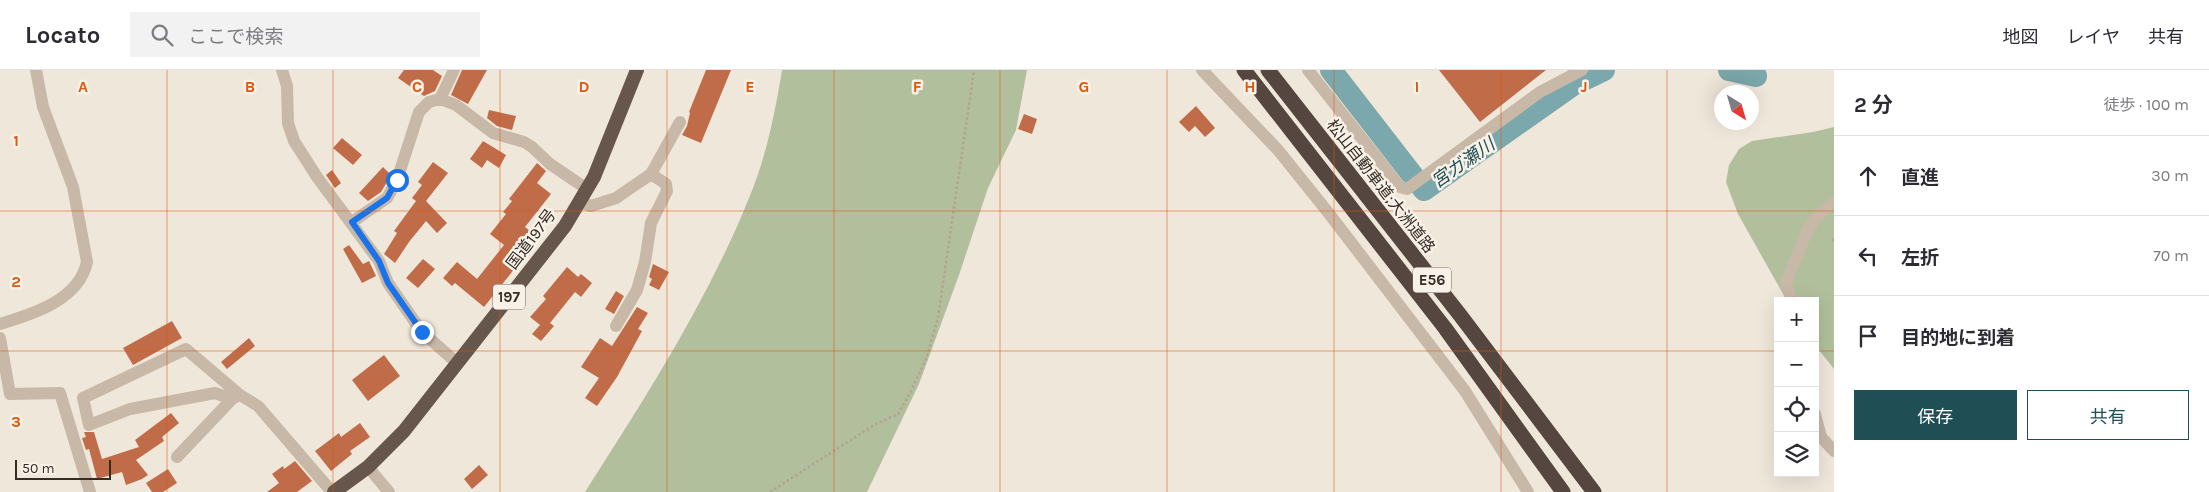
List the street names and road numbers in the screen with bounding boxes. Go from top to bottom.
street label: 松山自動車道;大洲道路 [1323,115,1439,257]
street label: 国道197号 [502,205,560,273]
road number: E56 [1413,268,1451,292]
road number: 197 [493,284,525,310]

